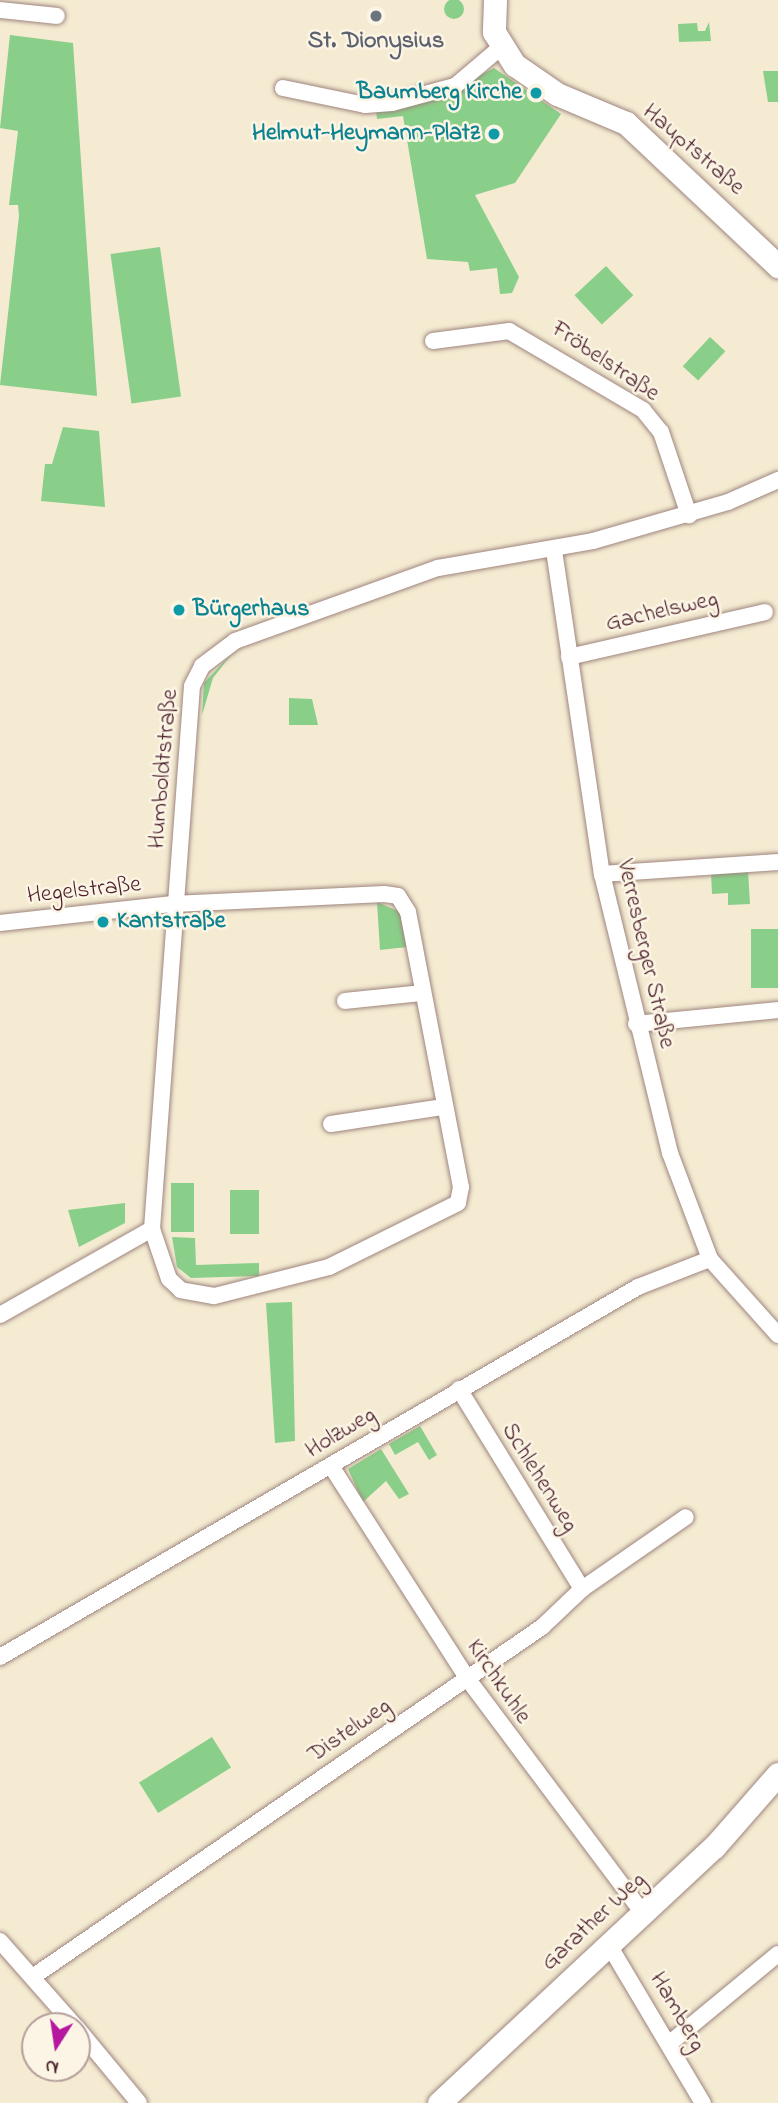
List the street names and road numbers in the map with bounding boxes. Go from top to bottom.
street label: Hauptstraße [636,98,750,202]
street label: Fröbelstraße [545,315,665,409]
street label: Gachelsweg [603,585,721,639]
street label: Humboldtstraße [143,688,185,850]
street label: Verresberger Straße [609,857,681,1051]
street label: Hegelstraße [26,871,142,911]
street label: Holzweg [301,1401,381,1465]
street label: Schlehenweg [494,1418,584,1538]
street label: Kirchkuhle [459,1634,537,1730]
street label: Distelweg [303,1692,397,1770]
street label: Garather Weg [536,1866,652,1978]
street label: Hamberg [643,1967,711,2057]

